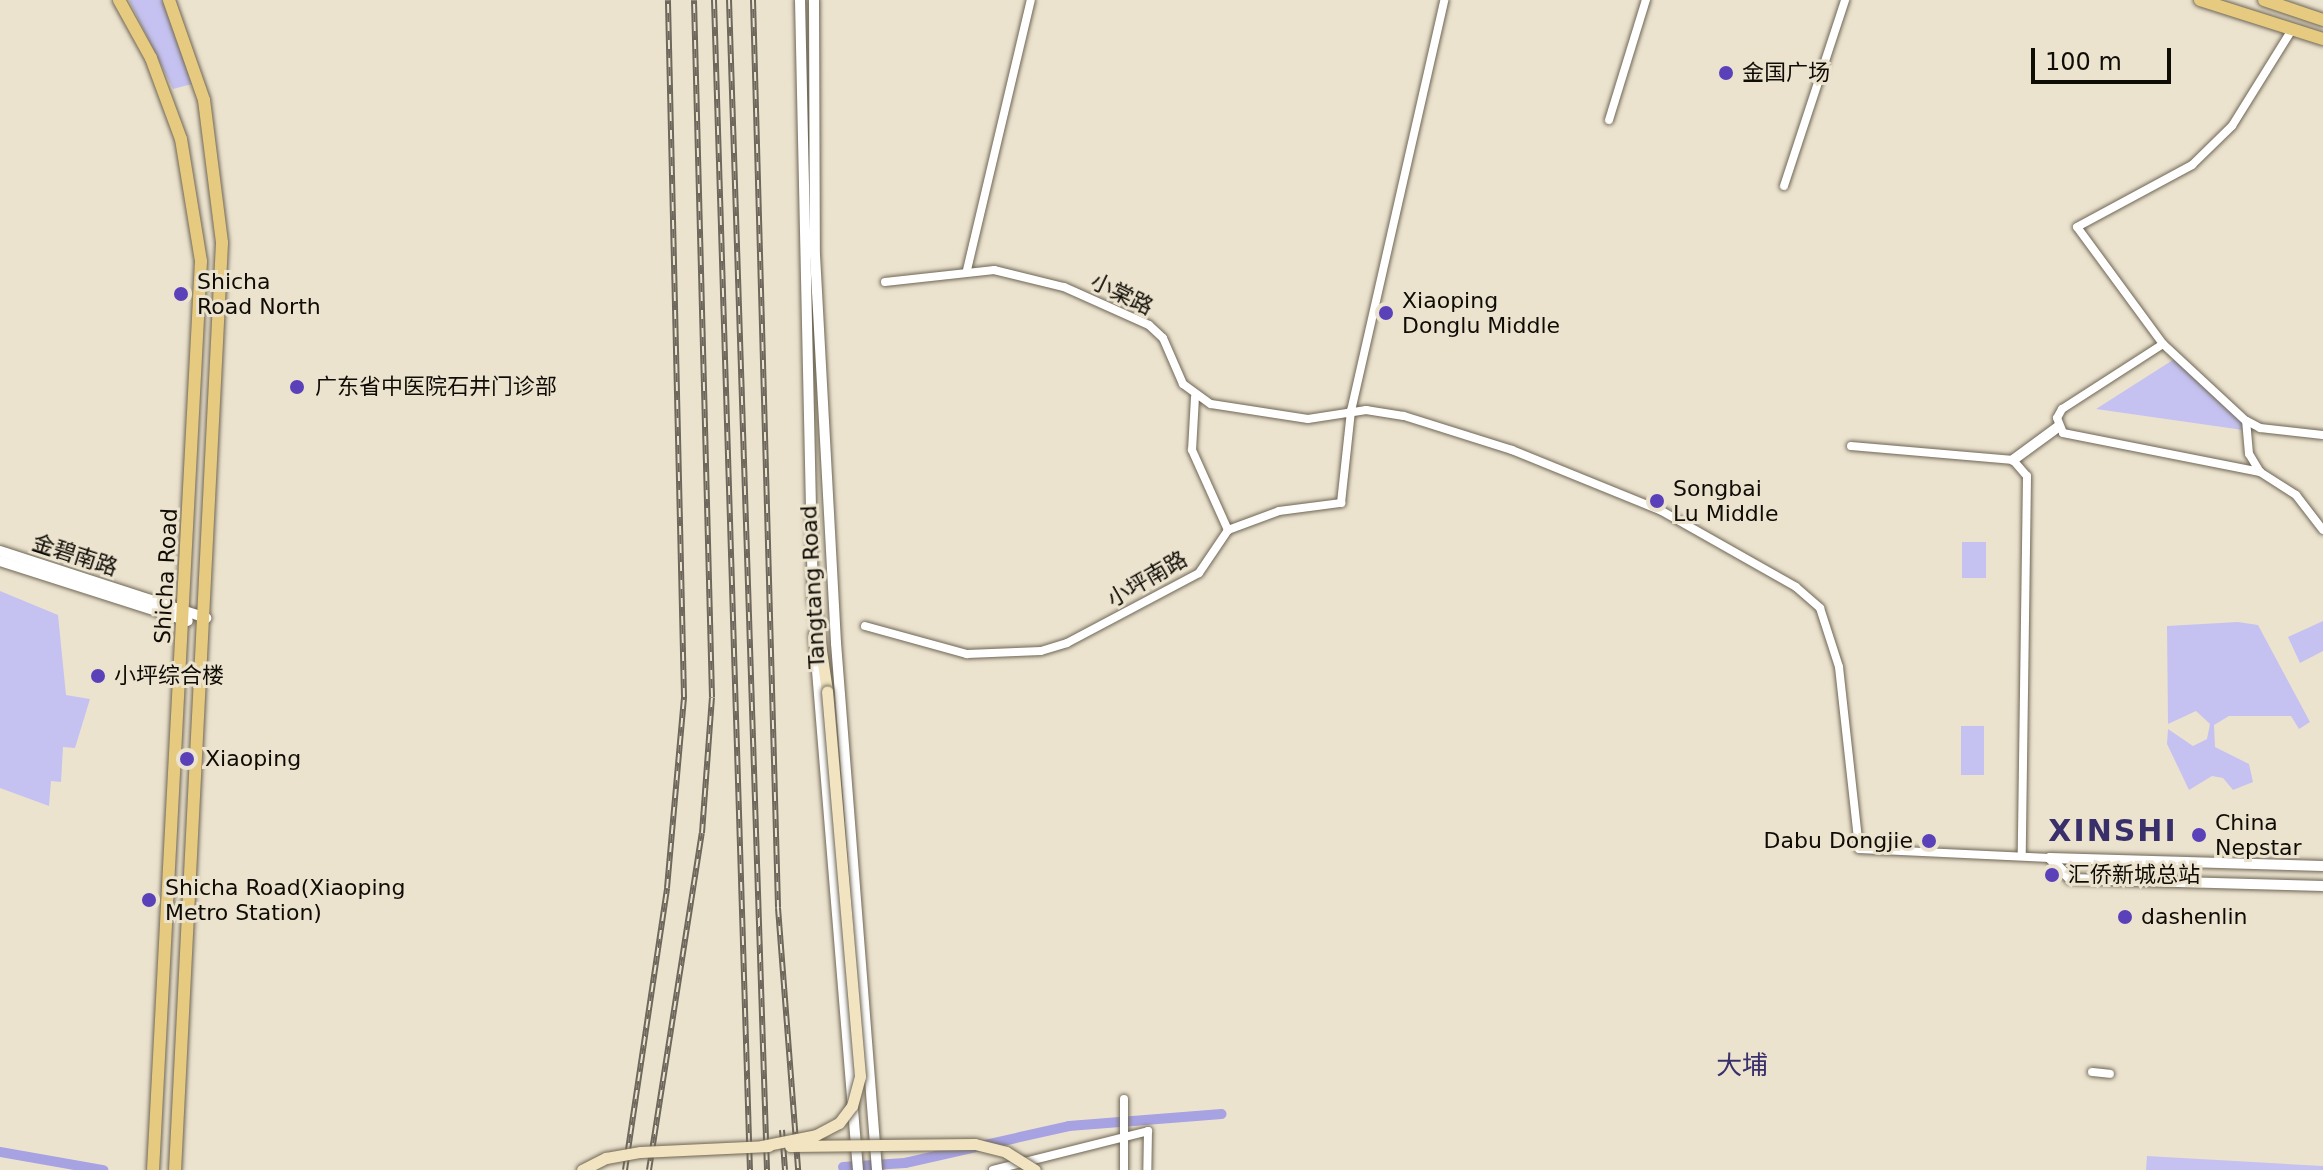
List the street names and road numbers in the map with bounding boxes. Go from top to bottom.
street label: 小棠路 [1087,268,1157,320]
street label: Tangtang Road [796,505,830,669]
street label: Shicha Road [149,508,183,644]
street label: 金碧南路 [29,529,121,581]
street label: 小坪南路 [1102,546,1192,612]

